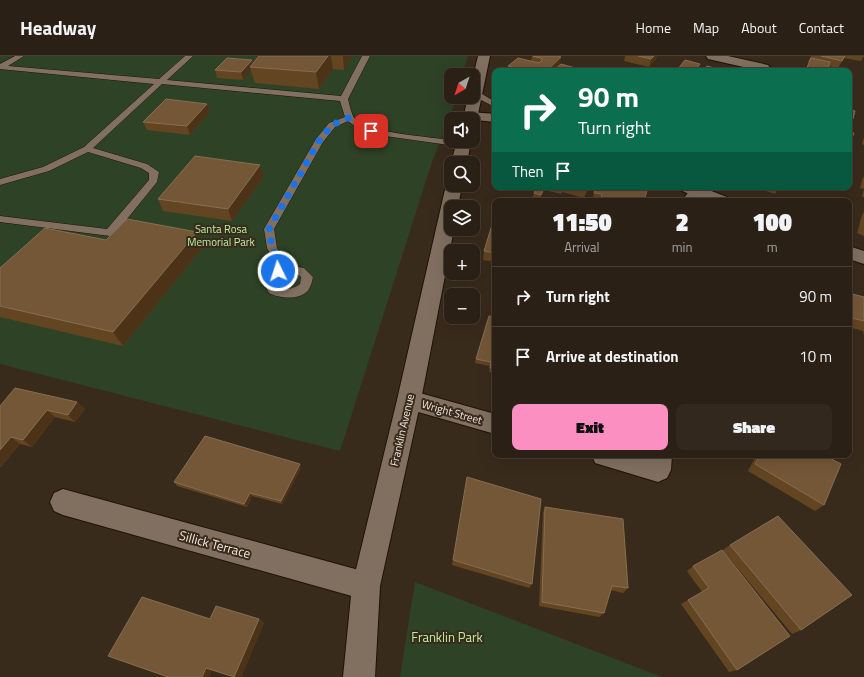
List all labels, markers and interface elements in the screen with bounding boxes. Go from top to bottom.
text: Headway [20,13,96,42]
text: Home [636,17,671,38]
text: Map [693,17,719,38]
text: About [741,17,777,38]
text: Contact [799,17,844,38]
north arrow [444,68,480,104]
map controls [444,68,480,324]
text: 90 m [578,75,639,118]
icon: right [512,84,564,136]
button: sound [444,112,480,148]
pin [354,114,388,148]
text: Turn right [578,114,651,141]
icon: arrive [360,120,382,142]
button: search [444,156,480,192]
text: Then [512,160,544,183]
icon: arrive [552,160,574,182]
button: layers [444,200,480,236]
text: 11:50 [552,204,612,240]
text: 2 [675,204,689,240]
text: 100 [752,204,792,240]
park label: Santa Rosa Memorial Park [187,221,255,250]
text: Arrival [564,237,599,257]
text: min [672,237,692,257]
text: m [767,237,778,257]
button: + [444,244,480,280]
position arrow [257,250,299,292]
text: Turn right [546,285,610,308]
text: 90 m [799,285,832,308]
icon: right [512,286,534,308]
button: − [444,288,480,324]
text: Arrive at destination [546,345,679,368]
text: 10 m [799,345,832,368]
icon: arrive [512,346,534,368]
street label: Franklin Avenue [386,392,418,468]
street label: Wright Street [420,396,484,428]
button: Exit [512,404,668,450]
button: Share [676,404,832,450]
street label: Sillick Terrace [177,525,253,563]
park label: Franklin Park [411,627,483,647]

